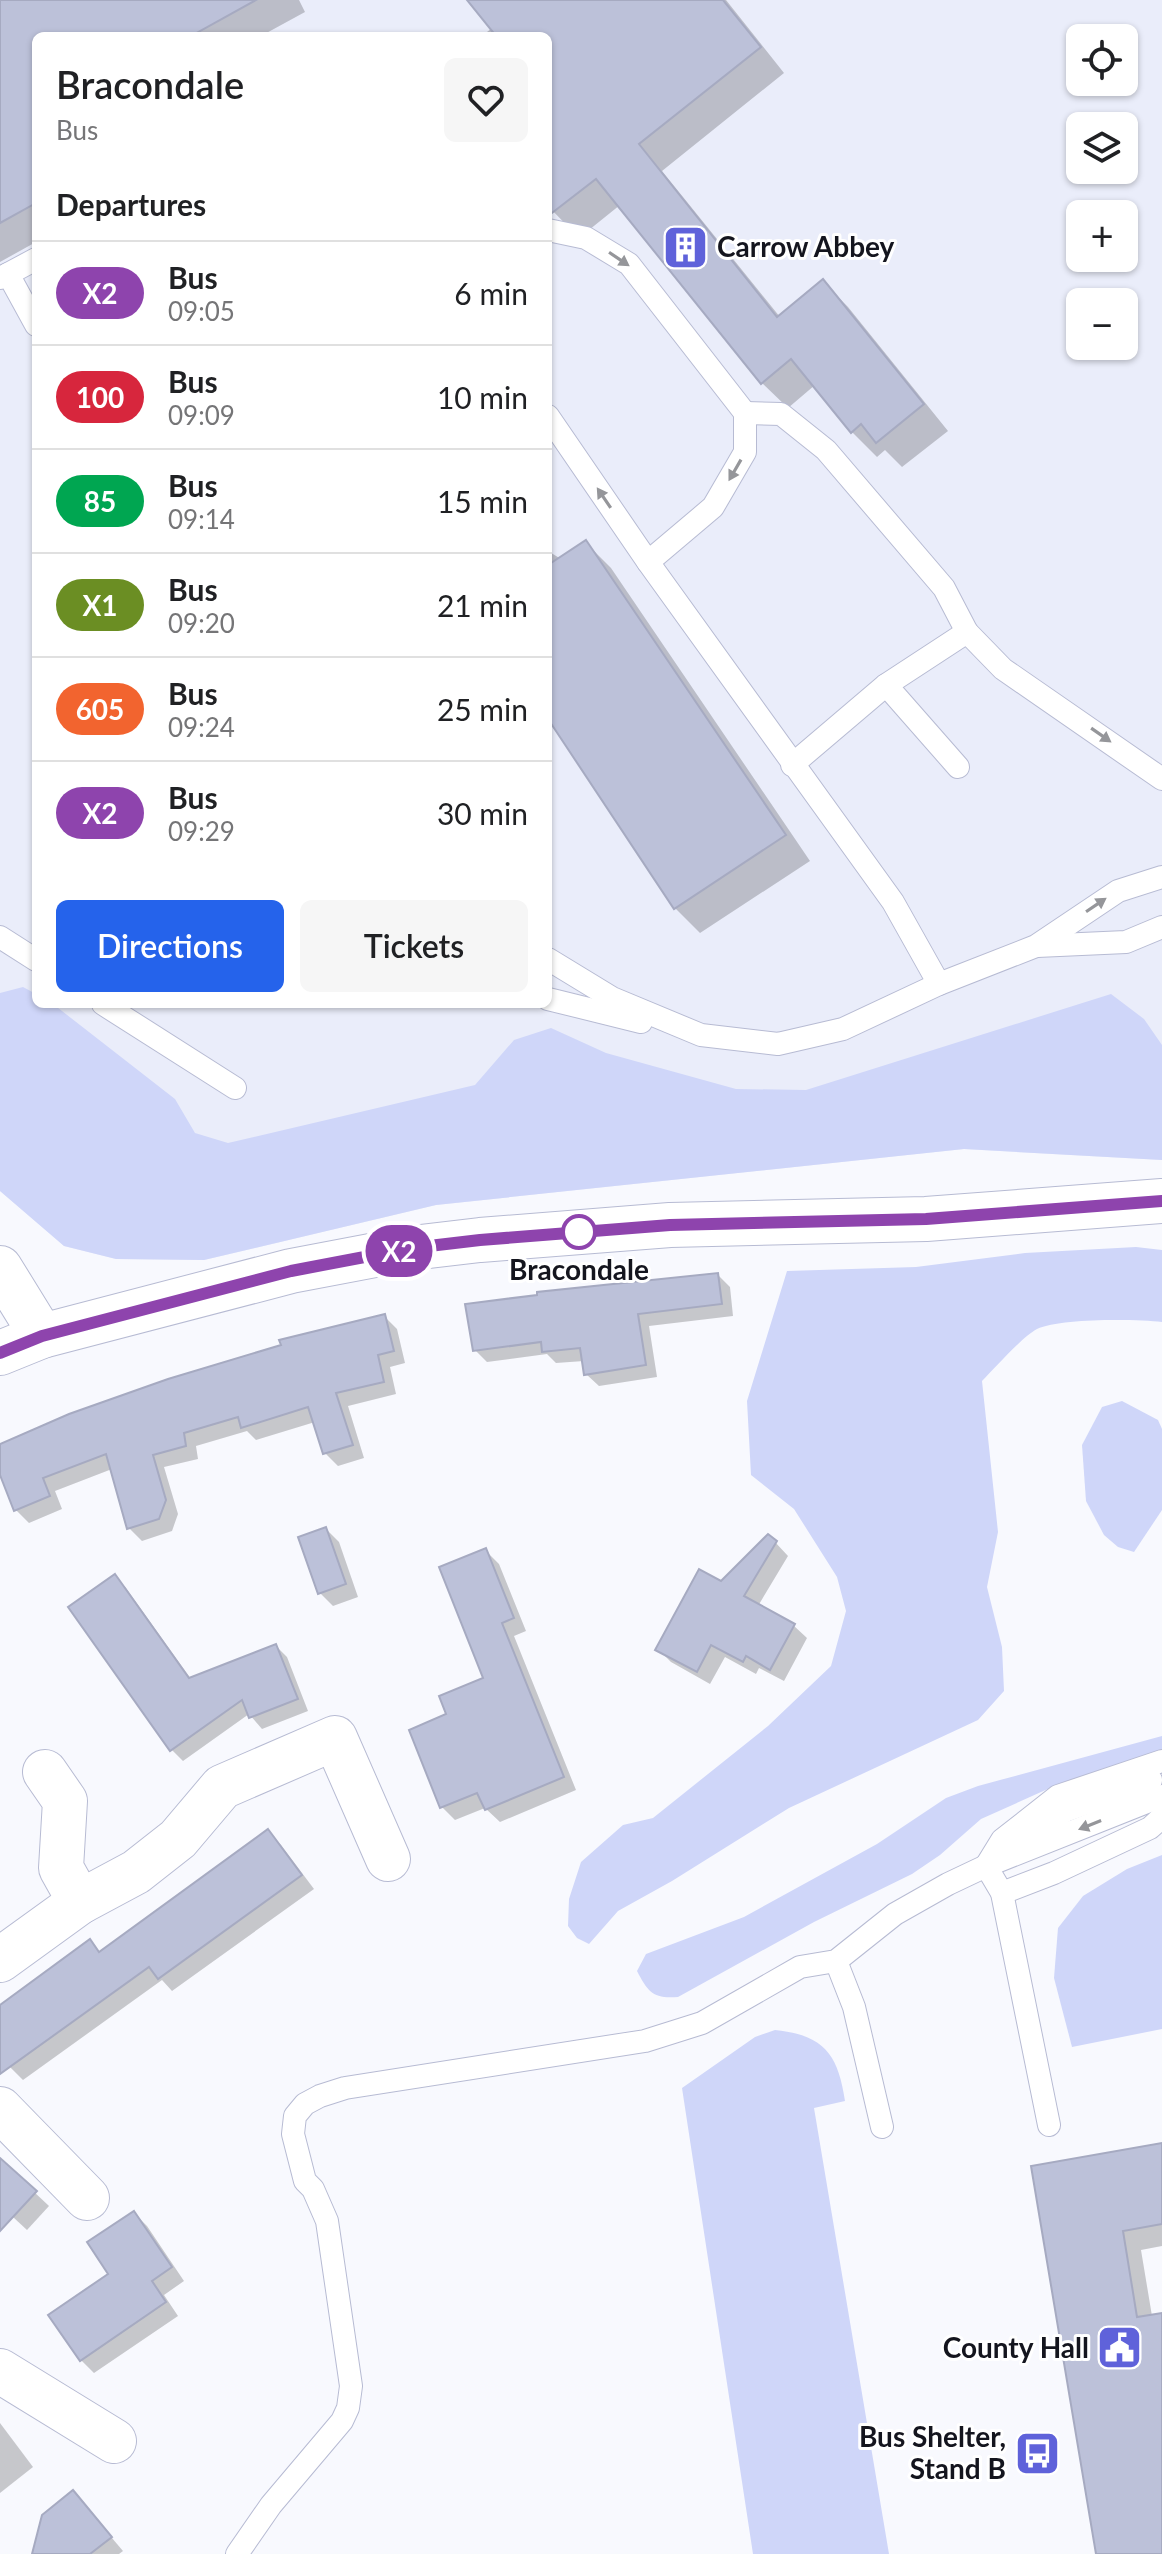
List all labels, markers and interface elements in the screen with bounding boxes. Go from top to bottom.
map controls [1066,24,1138,360]
button: locate [1066,24,1138,96]
button: heart [444,58,528,142]
text: Bracondale [56,61,244,107]
button: layers [1066,112,1138,184]
text: Bus [56,114,98,146]
text: Departures [56,186,206,222]
button: + [1066,200,1138,272]
building icon: Carrow Abbey [662,223,710,271]
place label: Carrow Abbey [717,229,895,263]
one-way arrow [609,251,630,266]
text: Bus [168,259,218,295]
text: 6 min [454,275,528,311]
text: X2 [82,276,118,310]
button: − [1066,288,1138,360]
text: 09:05 [168,295,235,327]
text: Bus [168,363,218,399]
text: 10 min [437,379,528,415]
text: 100 [76,380,124,414]
text: 09:09 [168,399,235,431]
one-way arrow [728,459,742,481]
text: Bus [168,467,218,503]
text: 15 min [437,483,528,519]
text: 85 [84,484,116,518]
one-way arrow [597,487,612,509]
text: 09:14 [168,503,235,535]
text: Bus [168,571,218,607]
text: 21 min [437,587,528,623]
text: X1 [82,588,118,622]
text: 09:20 [168,607,235,639]
text: Bus [168,675,218,711]
text: 25 min [437,691,528,727]
text: 605 [76,692,124,726]
text: 09:24 [168,711,235,743]
one-way arrow [1090,727,1111,743]
text: Bus [168,779,218,815]
text: 30 min [437,795,528,831]
text: X2 [82,796,118,830]
text: 09:29 [168,815,235,847]
one-way arrow [1085,899,1107,913]
button: Directions [56,900,284,992]
button: Tickets [300,900,528,992]
marker: Bracondale [562,1215,596,1249]
line badge: X2 [363,1225,435,1277]
text: X2 [381,1234,417,1268]
place label: Bracondale [509,1252,649,1286]
one-way arrow [1078,1819,1102,1832]
public building icon: County Hall [1096,2324,1144,2372]
place label: County Hall [943,2330,1089,2364]
place label: Bus Shelter, Stand B [859,2419,1006,2485]
bus stop icon: Bus Shelter, Stand B [1013,2429,1061,2477]

